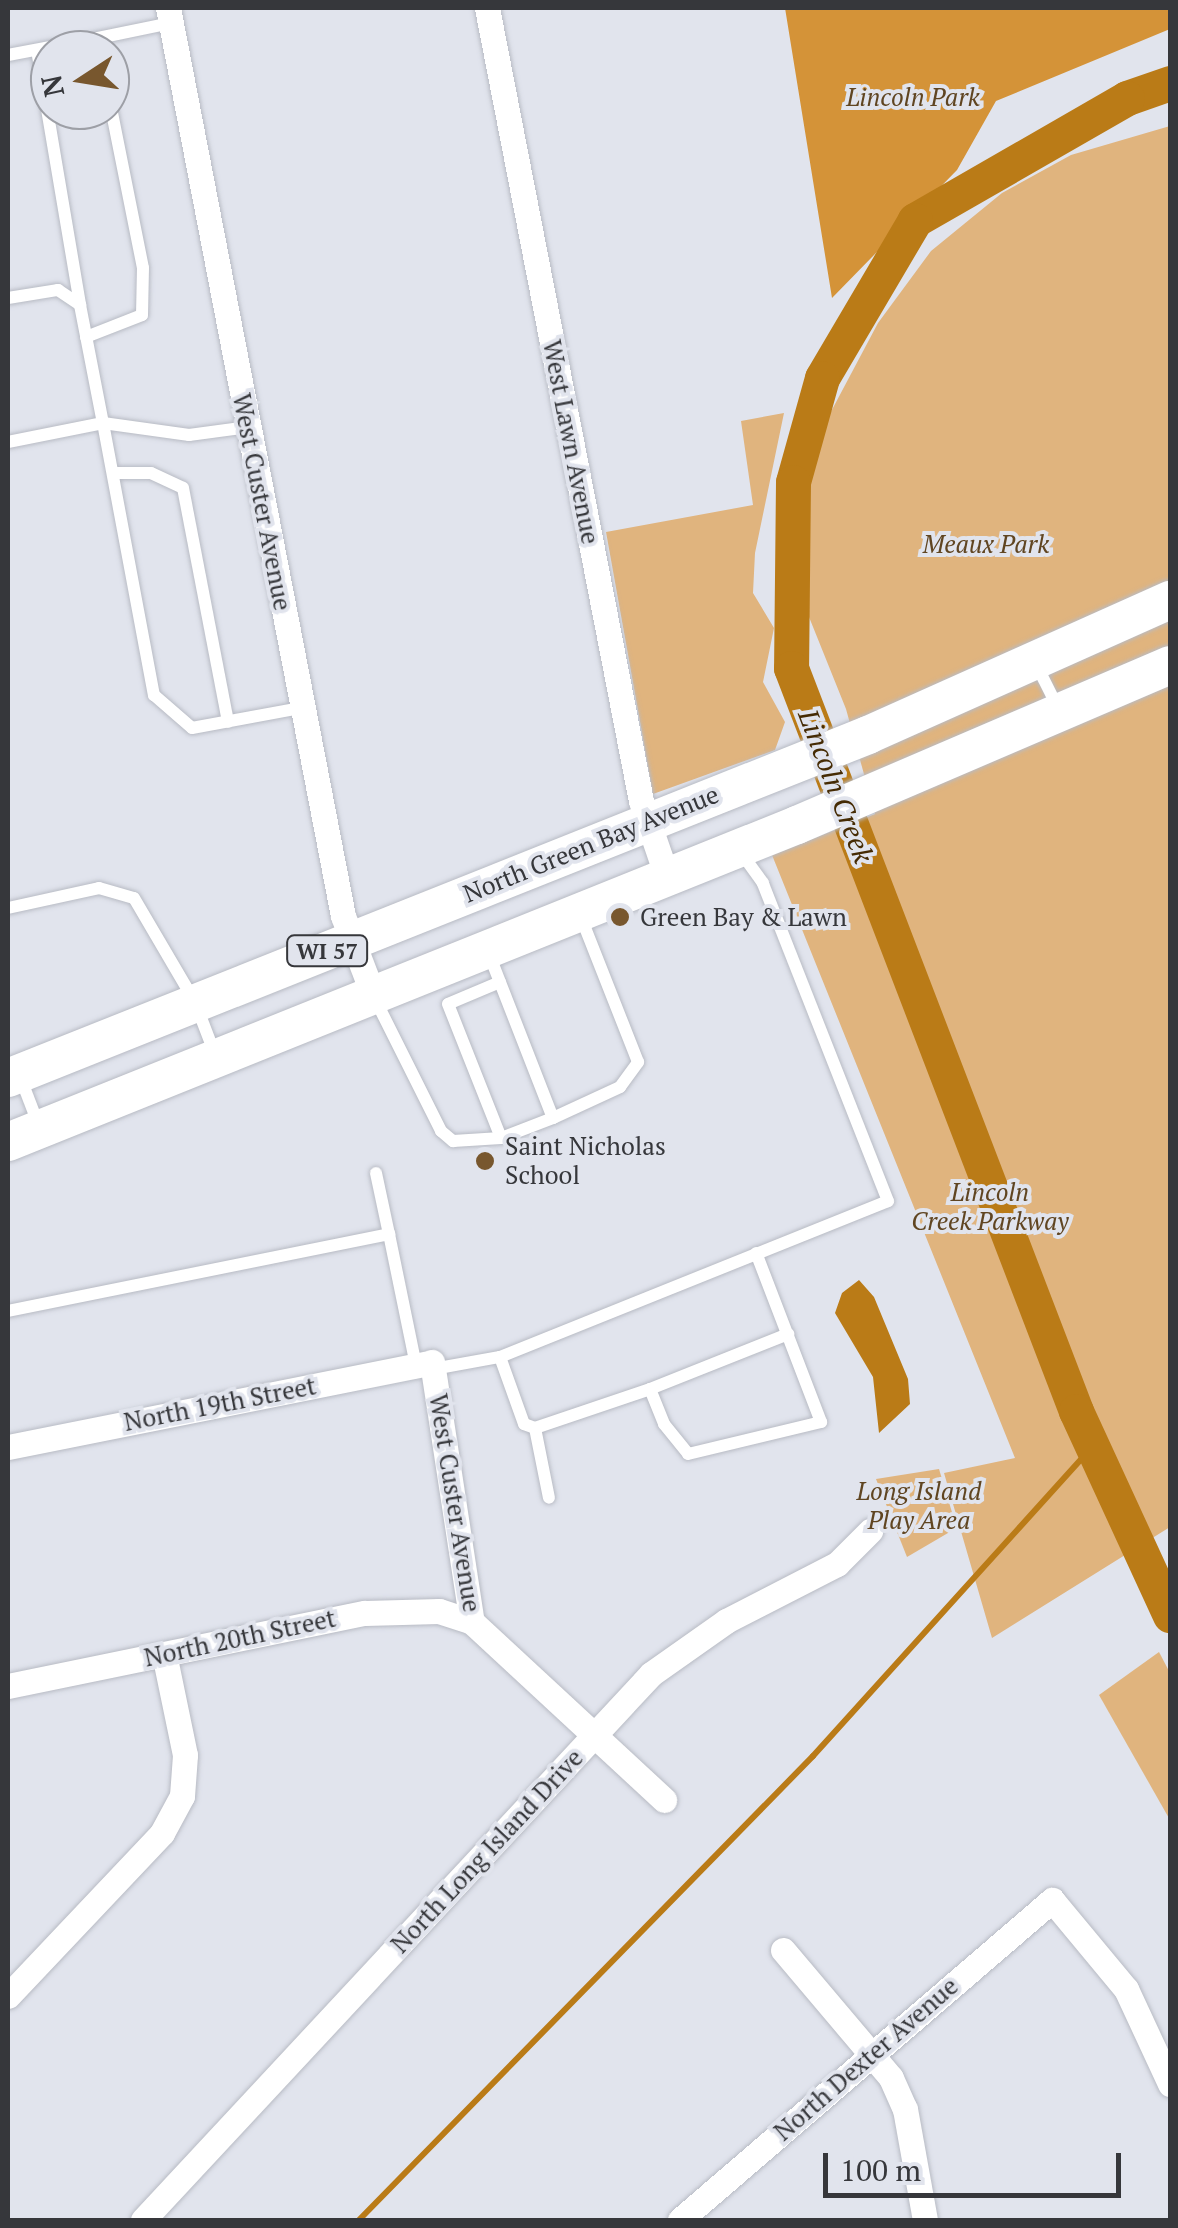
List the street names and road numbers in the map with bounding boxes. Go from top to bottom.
street label: West Lawn Avenue [536,337,606,547]
street label: West Custer Avenue [226,391,298,613]
street label: North Green Bay Avenue [459,779,723,909]
road number: WI 57 [284,934,370,968]
street label: North 19th Street [121,1371,319,1437]
street label: West Custer Avenue [423,1391,487,1615]
street label: North 20th Street [141,1603,339,1673]
street label: North Long Island Drive [385,1743,589,1959]
street label: North Dexter Avenue [768,1971,964,2147]

